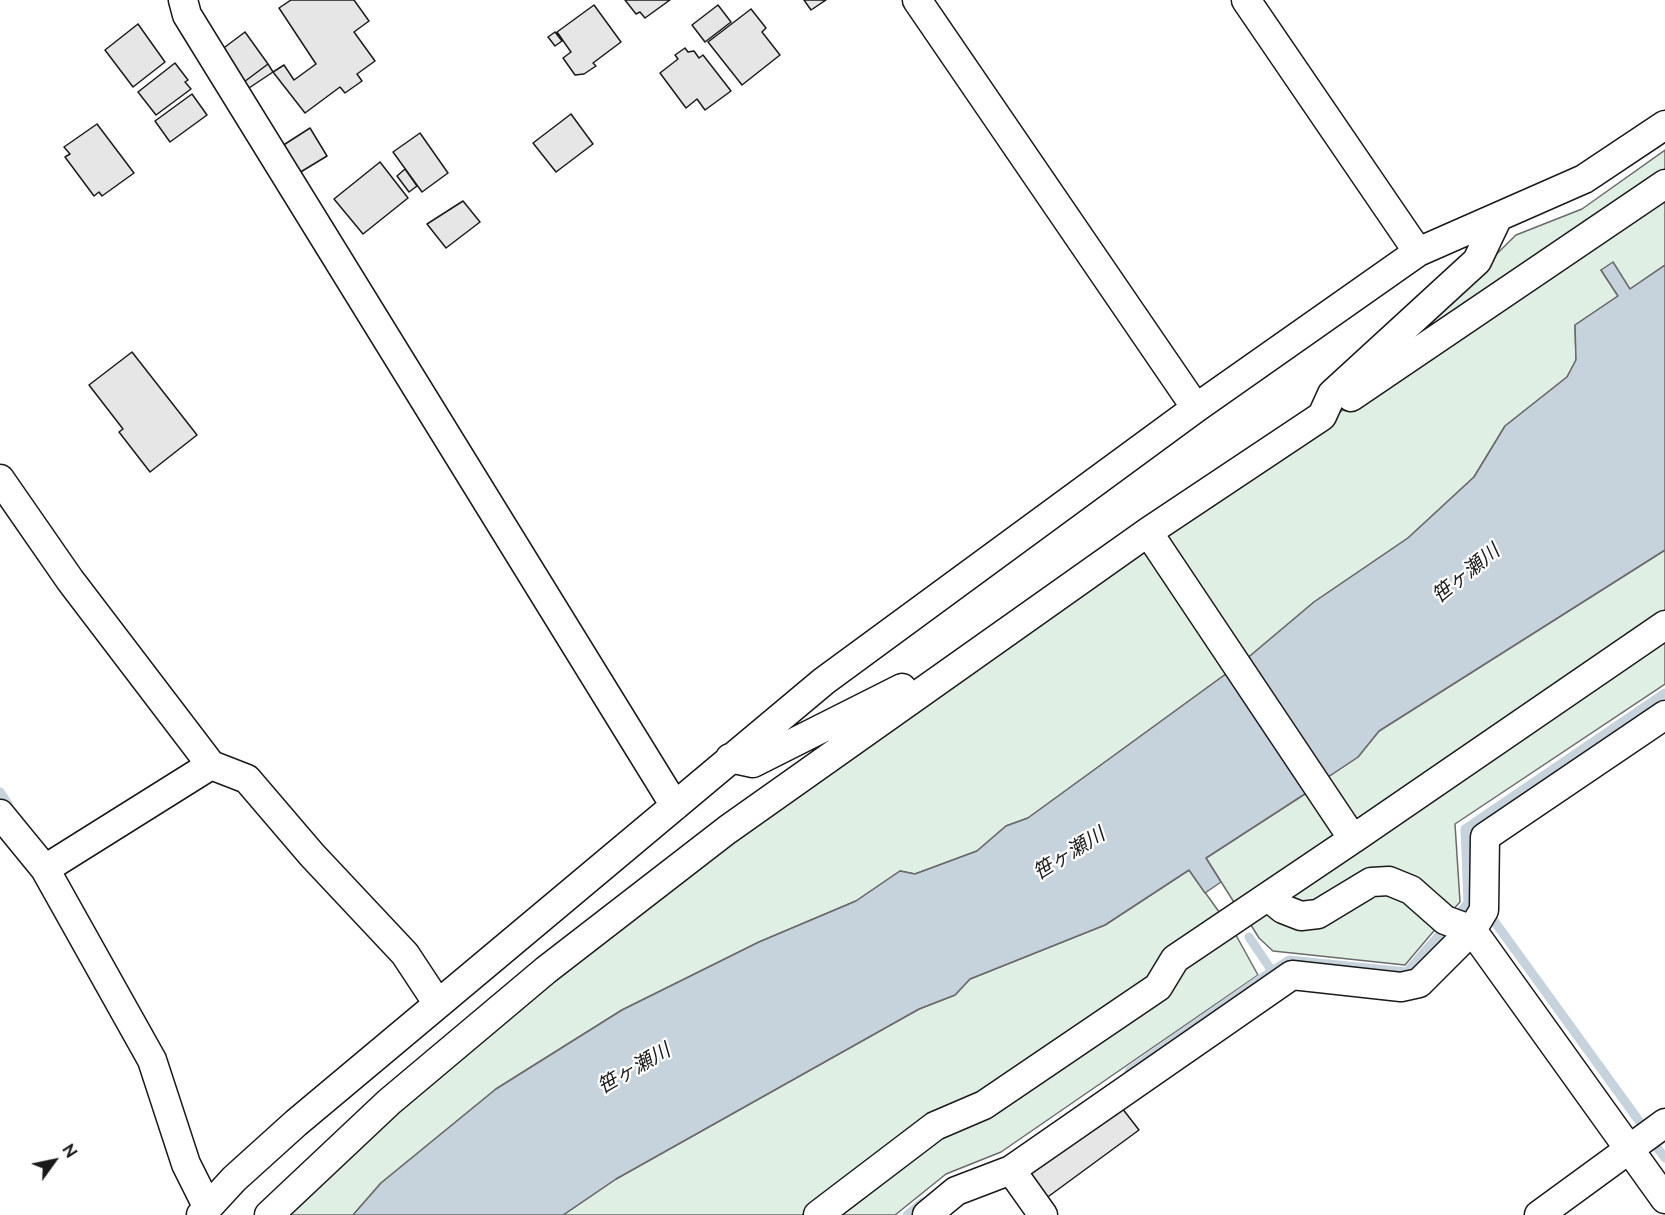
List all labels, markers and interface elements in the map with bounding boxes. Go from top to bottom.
water label: 笹ヶ瀬川 [1427,540,1505,608]
water label: 笹ヶ瀬川 [1029,823,1109,885]
water label: 笹ヶ瀬川 [593,1039,675,1099]
north arrow [24,1131,84,1191]
text: N [58,1141,81,1161]

